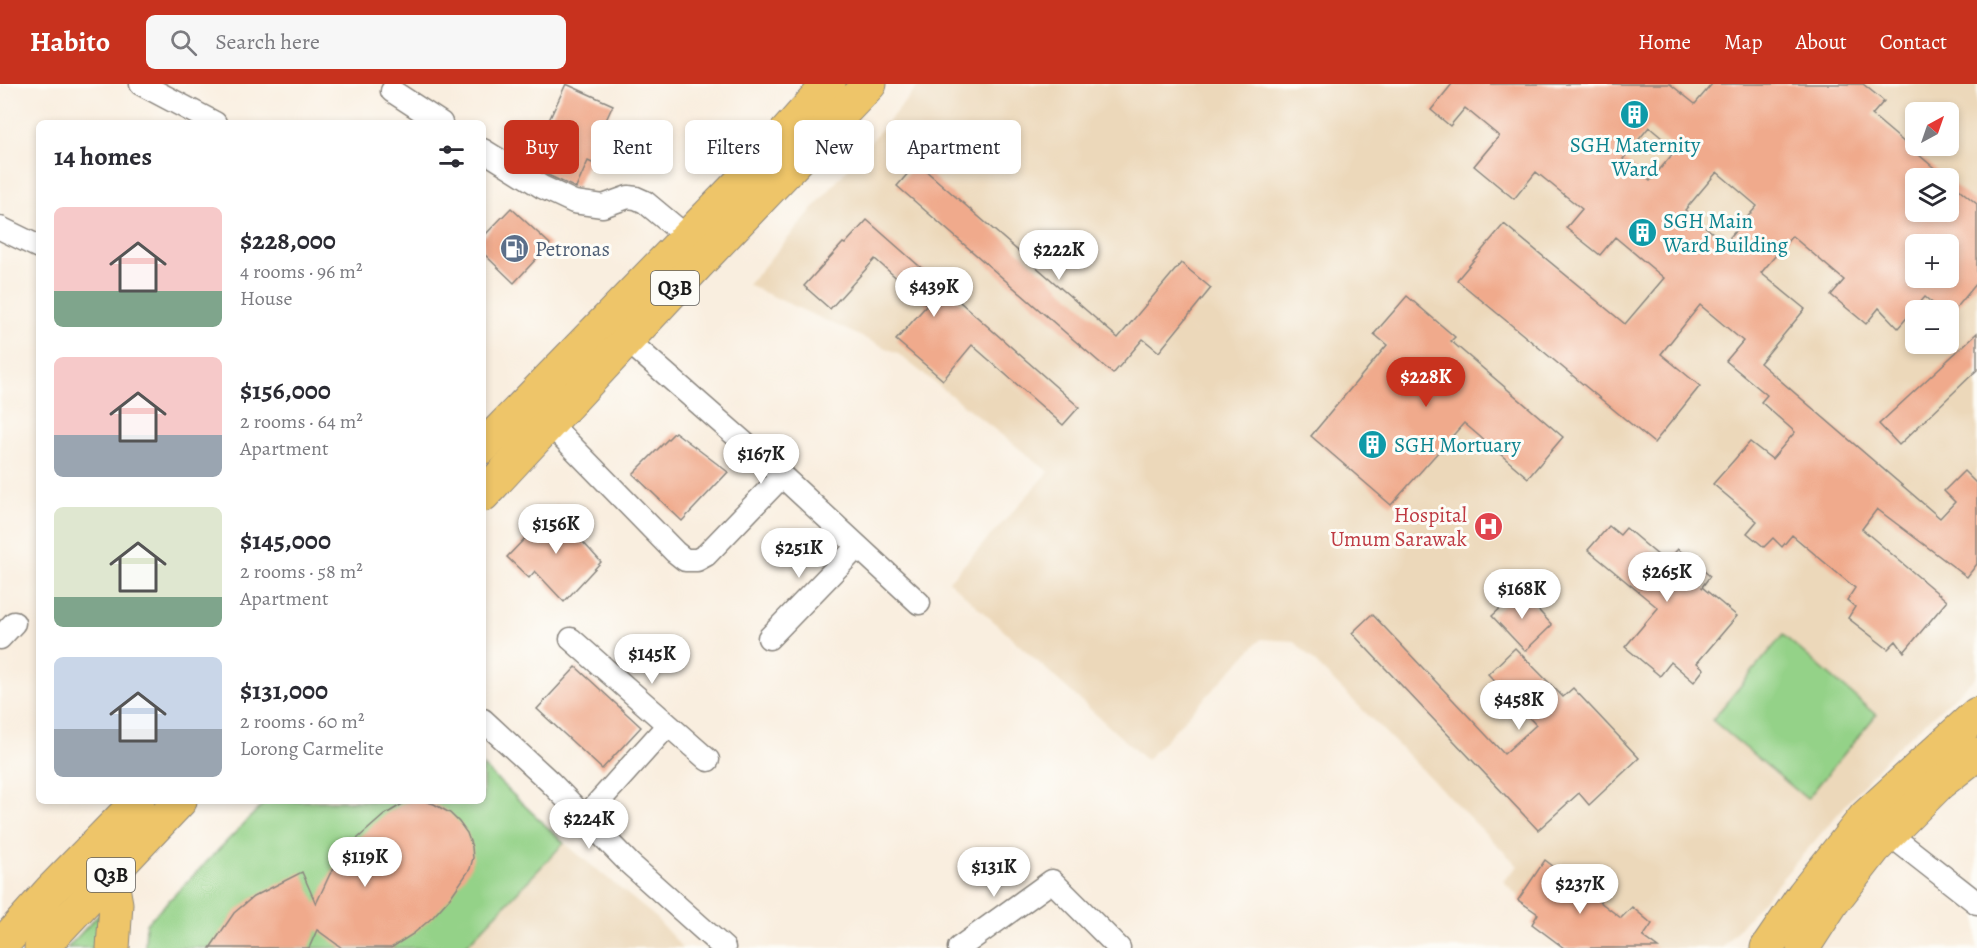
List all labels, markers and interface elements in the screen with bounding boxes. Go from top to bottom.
search box [146,15,566,69]
text: Habito [30,23,110,61]
icon: search [167,26,200,59]
text: Search here [215,27,320,57]
text: Home [1638,28,1691,56]
text: Map [1724,28,1762,56]
text: About [1795,28,1847,56]
text: Contact [1880,28,1947,56]
building icon: SGH Maternity Ward [1619,98,1651,130]
north arrow [1905,102,1959,156]
map controls [1905,102,1959,354]
chip: Buy [504,120,579,174]
chip: Rent [591,120,673,174]
chip: Filters [685,120,782,174]
chip: New [794,120,874,174]
chip: Apartment [886,120,1021,174]
place label: SGH Maternity Ward [1570,131,1701,183]
text: 14 homes [54,139,152,174]
icon: filters [435,140,468,173]
button: layers [1905,168,1959,222]
place label: SGH Main Ward Building [1662,207,1789,259]
building icon: SGH Main Ward Building [1626,217,1658,249]
text: $228,000 [240,223,336,258]
pin: $222K [1017,230,1101,281]
icon: home [102,231,174,303]
fuel station icon: Petronas [498,233,530,265]
button: + [1905,234,1959,288]
place label: Petronas [535,235,610,263]
text: $222K [1033,236,1085,263]
text: 4 rooms · 96 m² [240,258,362,285]
pin: $439K [892,267,976,318]
road number: Q3B [651,271,699,305]
text: $439K [909,273,959,300]
text: House [240,285,292,312]
button: − [1905,300,1959,354]
pin: $228K [1384,357,1468,408]
text: $228K [1400,363,1452,390]
text: $156,000 [240,373,331,408]
icon: home [102,381,174,453]
text: 2 rooms · 64 m² [240,408,363,435]
building icon: SGH Mortuary [1357,429,1389,461]
place label: SGH Mortuary [1394,431,1521,459]
pin: $167K [719,434,803,485]
text: Apartment [240,435,329,462]
text: $167K [737,440,785,467]
place label: Hospital Umum Sarawak [1330,501,1468,553]
pin: $156K [514,504,598,555]
text: $156K [532,510,580,537]
hospital icon: Hospital Umum Sarawak [1472,511,1504,543]
text: $145,000 [240,523,331,558]
pin: $251K [757,528,841,579]
icon: home [102,531,174,603]
text: $251K [775,534,823,561]
pin: $265K [1625,552,1709,603]
text: 2 rooms · 58 m² [240,558,363,585]
text: $265K [1642,558,1692,585]
pin: $168K [1480,569,1564,620]
text: $168K [1498,575,1546,602]
text: Apartment [240,585,329,612]
pin: $145K [610,634,694,685]
text: $145K [628,640,676,667]
text: $131,000 [240,673,328,708]
pin: $458K [1477,680,1561,731]
icon: home [102,681,174,753]
text: $458K [1494,686,1544,713]
text: 2 rooms · 60 m² [240,708,364,735]
text: Lorong Carmelite [240,735,384,762]
pin: $224K [547,799,631,850]
text: $224K [563,805,615,832]
pin: $119K [323,837,407,888]
text: $119K [342,843,388,870]
pin: $131K [952,847,1036,898]
text: $131K [971,853,1017,880]
road number: Q3B [87,858,135,892]
pin: $237K [1538,864,1622,915]
text: $237K [1555,870,1605,897]

